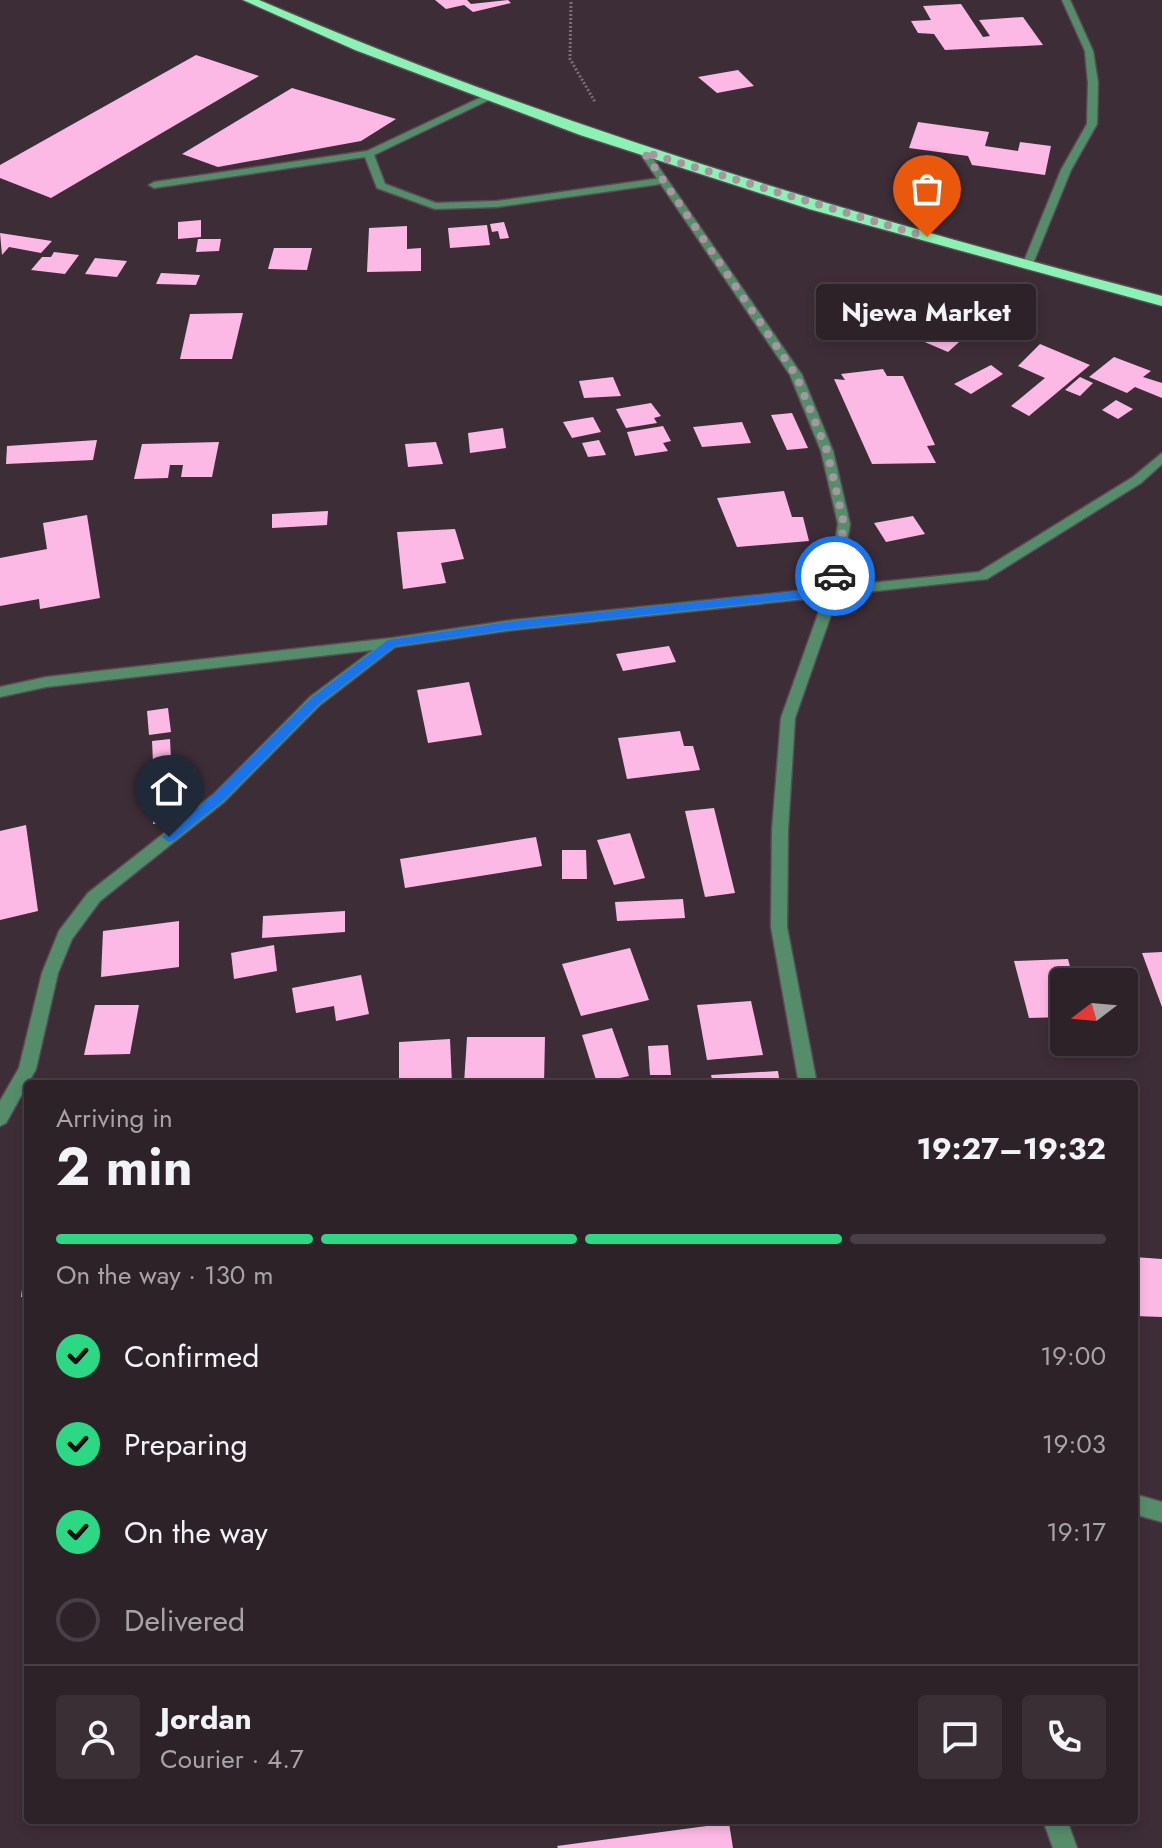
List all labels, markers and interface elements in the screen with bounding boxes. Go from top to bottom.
pin [893,155,961,237]
icon: bag [905,167,949,211]
callout: Njewa Market [817,285,1037,341]
text: Njewa Market [841,293,1011,331]
courier [795,536,875,616]
icon: car [813,554,857,598]
pin [135,755,203,837]
icon: home [147,767,191,811]
north arrow [1050,968,1138,1056]
map controls [1050,968,1138,1056]
text: Arriving in [56,1099,173,1137]
text: 19:27–19:32 [916,1127,1106,1170]
text: 2 min [56,1129,193,1205]
text: On the way · 130 m [56,1256,274,1294]
icon: check [56,1334,100,1378]
text: Confirmed [124,1335,259,1378]
text: 19:00 [1040,1337,1106,1375]
icon: check [56,1422,100,1466]
text: Preparing [124,1423,248,1466]
text: 19:03 [1042,1425,1106,1463]
icon: check [56,1510,100,1554]
text: On the way [124,1511,268,1554]
text: 19:17 [1046,1513,1106,1551]
text: Delivered [124,1599,245,1642]
button: person [56,1695,140,1779]
button: chat [918,1695,1002,1779]
button: phone [1022,1695,1106,1779]
text: Jordan [160,1697,252,1740]
text: Courier · 4.7 [160,1740,304,1778]

